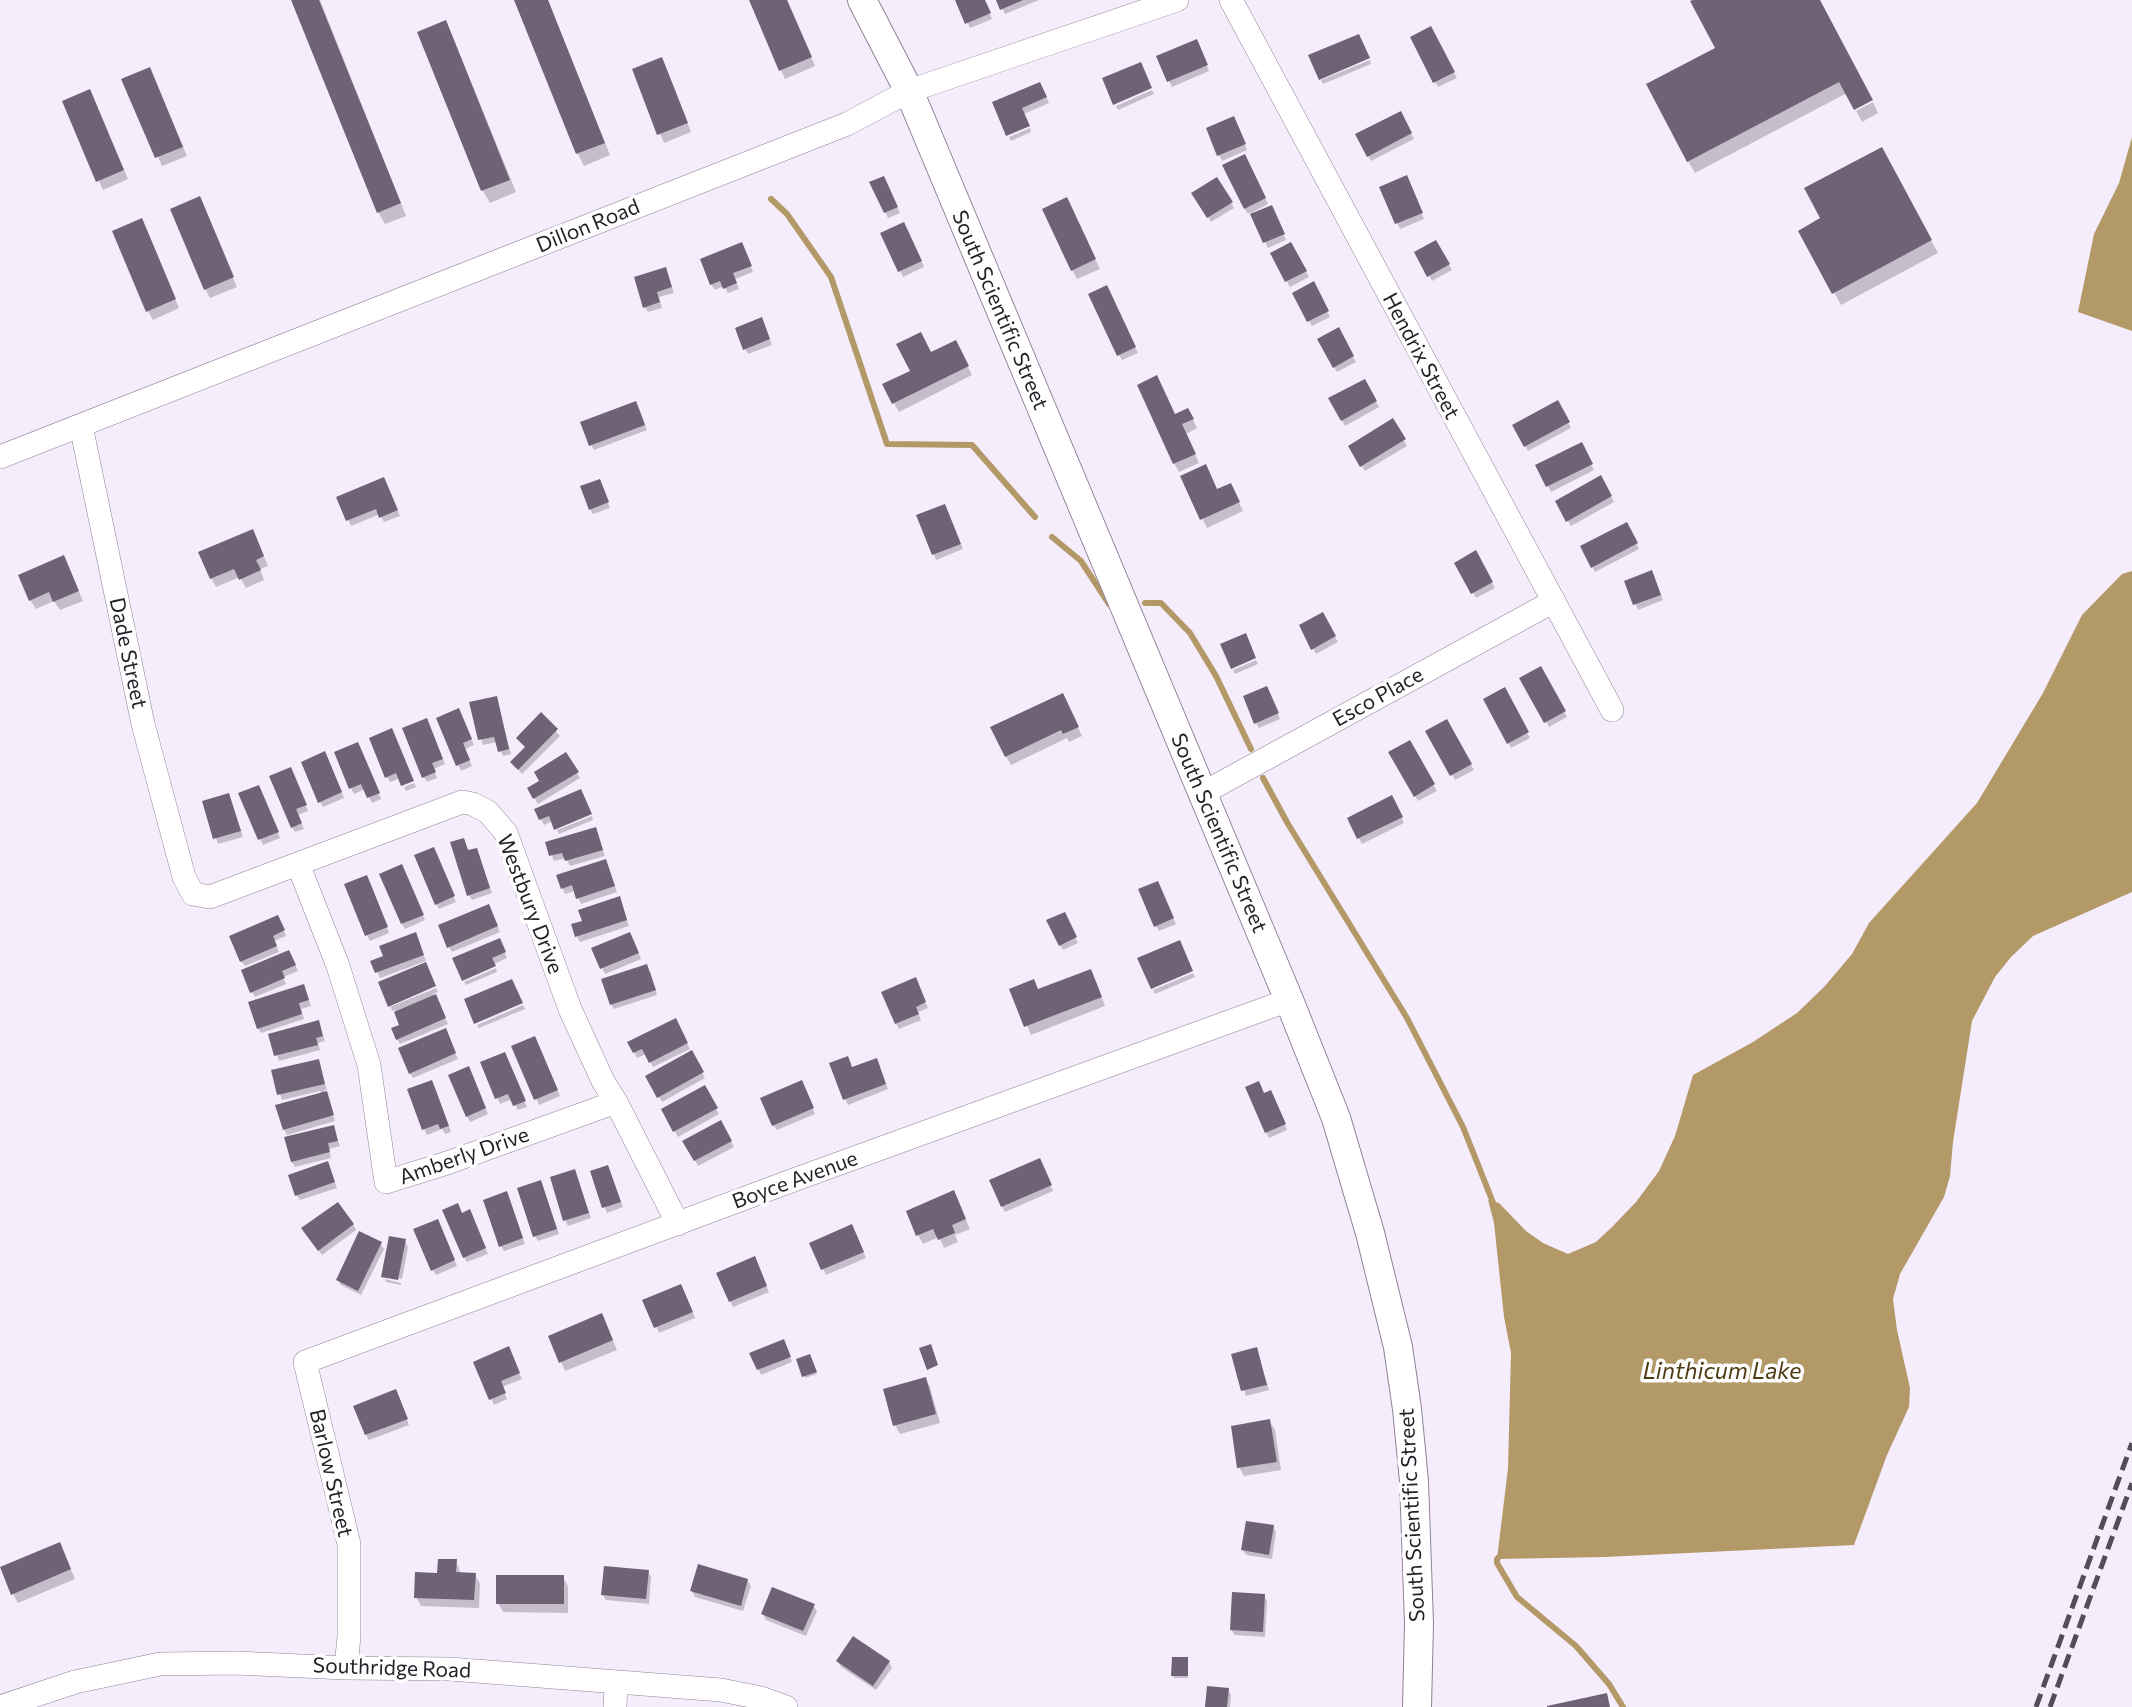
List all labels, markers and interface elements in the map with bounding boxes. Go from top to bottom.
street label: Dillon Road [533,194,643,258]
street label: South Scientific Street [947,207,1053,413]
street label: Hendrix Street [1377,289,1465,423]
street label: Dade Street [104,595,152,711]
street label: Esco Place [1328,662,1428,732]
street label: South Scientific Street [1166,730,1272,936]
street label: Westbury Drive [492,831,568,977]
street label: Amberly Drive [396,1122,532,1190]
street label: Boyce Avenue [729,1146,861,1214]
water label: Linthicum Lake [1643,1357,1801,1385]
street label: Barlow Street [304,1407,358,1539]
street label: South Scientific Street [1394,1408,1430,1622]
street label: Southridge Road [312,1653,472,1683]

